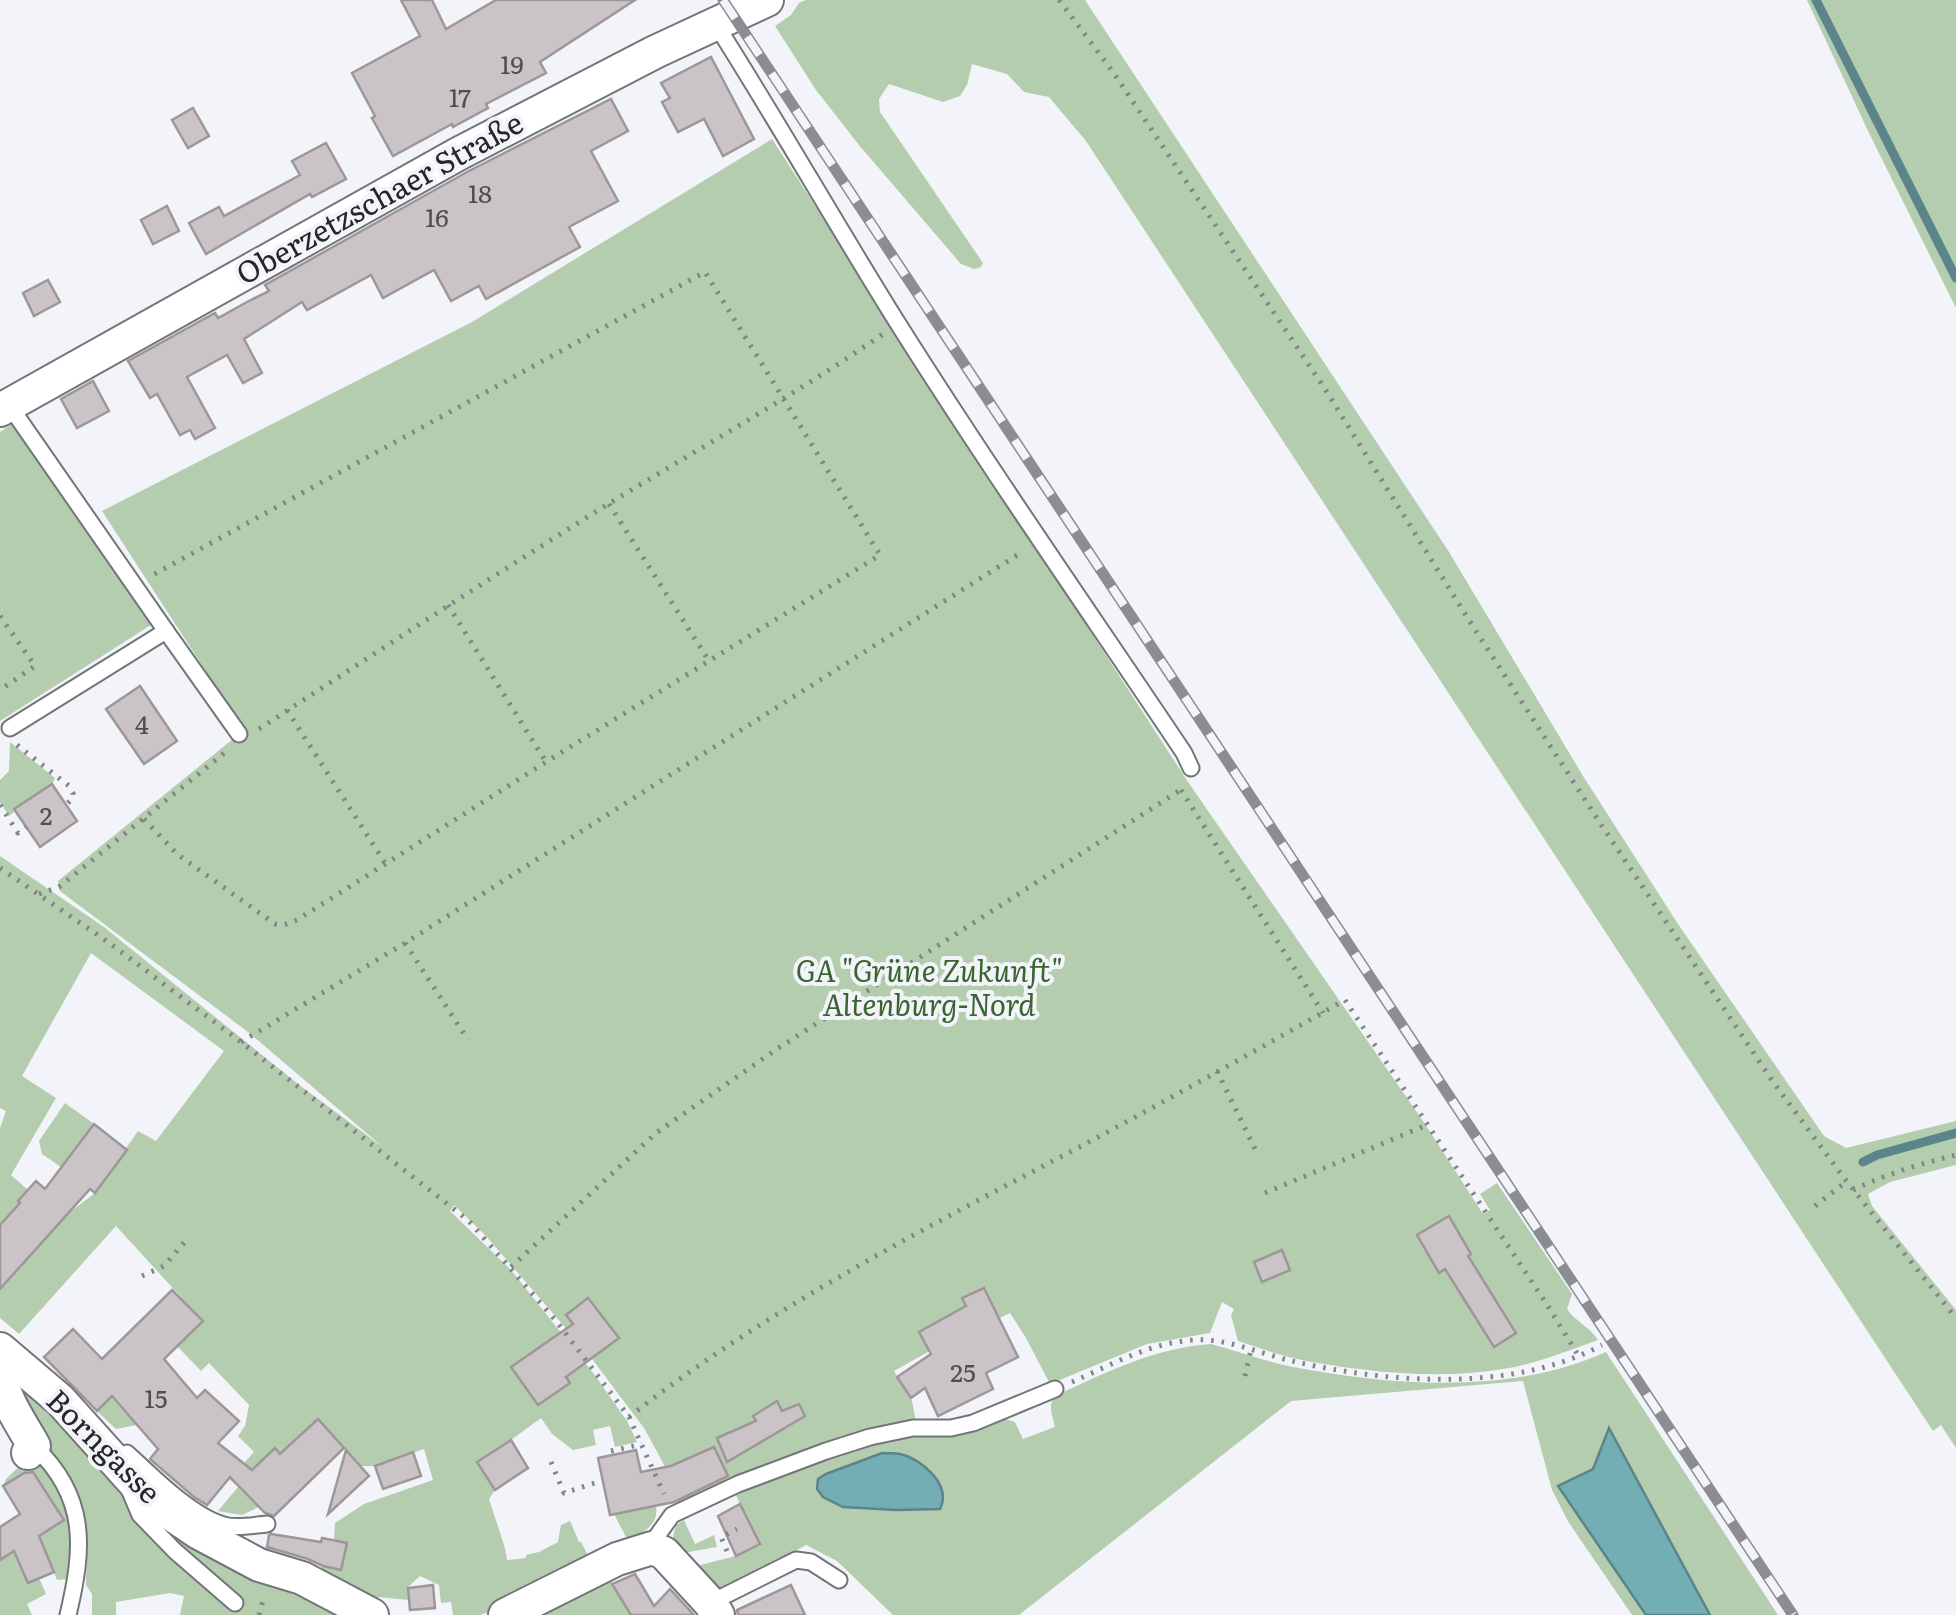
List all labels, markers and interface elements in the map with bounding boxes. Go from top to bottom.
house number: 19 [500,45,524,82]
house number: 17 [449,78,471,115]
street label: Oberzetzschaer Straße [227,99,530,294]
house number: 18 [468,174,492,211]
house number: 16 [425,198,449,235]
house number: 4 [135,705,149,742]
house number: 2 [40,796,52,833]
park label: GA "Grüne Zukunft" Altenburg-Nord [795,947,1063,1025]
house number: 25 [950,1353,976,1390]
street label: Borngasse [38,1378,172,1512]
house number: 15 [145,1379,167,1416]

